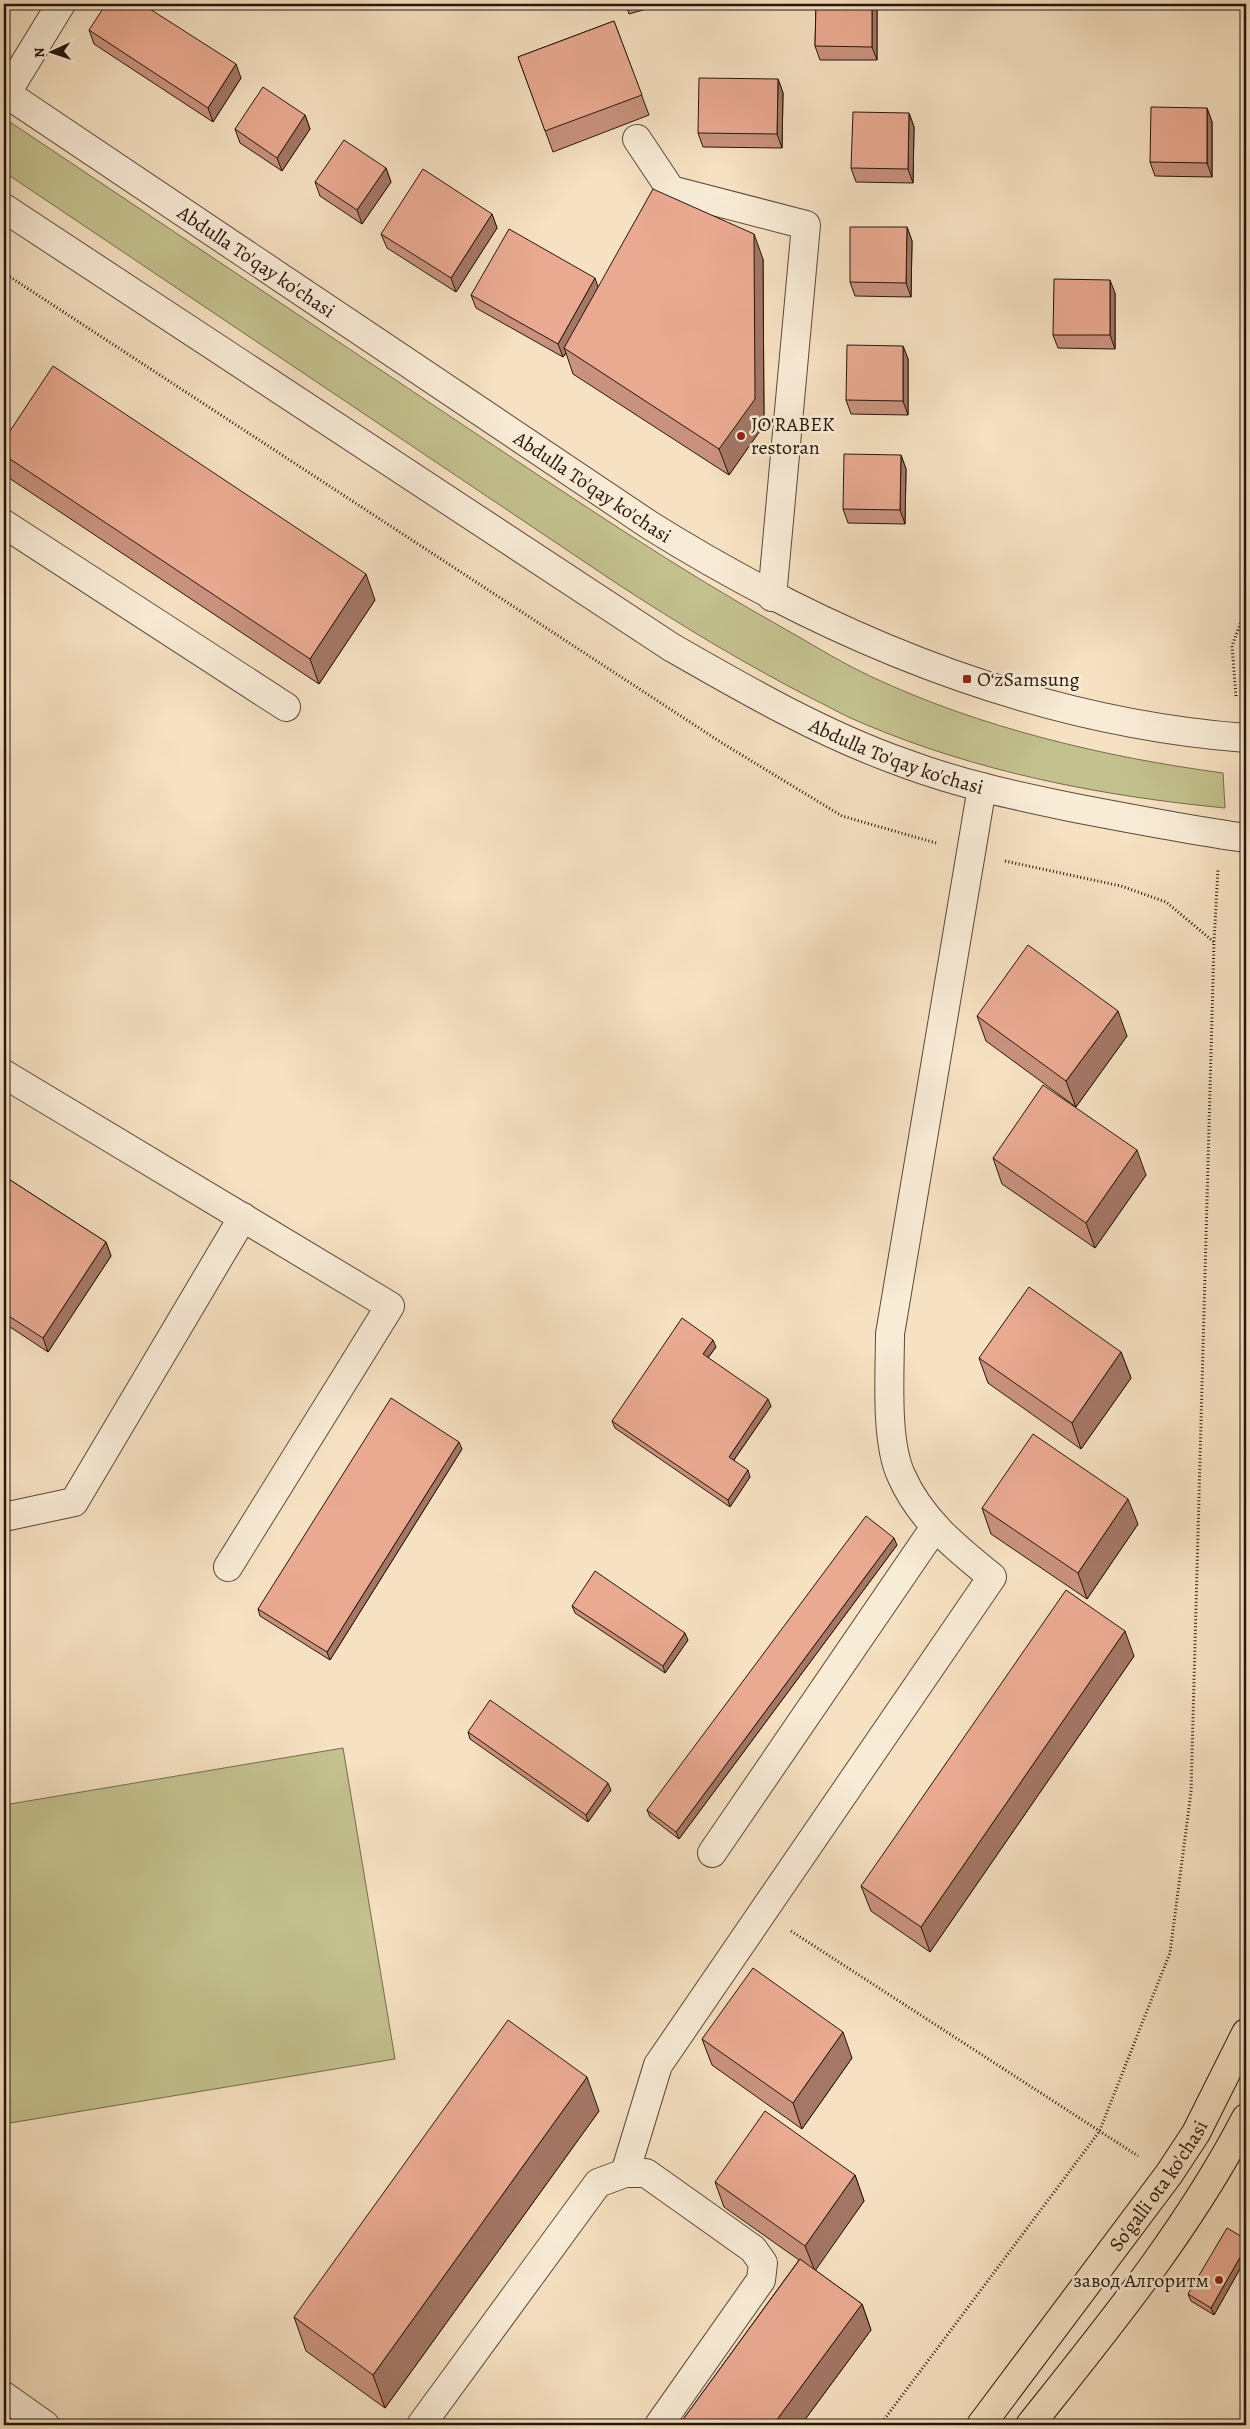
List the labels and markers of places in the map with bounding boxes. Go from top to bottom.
place label: JO'RABEK restoran [751,411,835,461]
marker: JO'RABEK restoran [735,430,747,442]
place label: OʻzSamsung [977,666,1080,693]
marker: OʻzSamsung [961,673,973,685]
place label: завод Алгоритм [1073,2267,1209,2294]
marker: завод Алгоритм [1213,2274,1225,2286]

